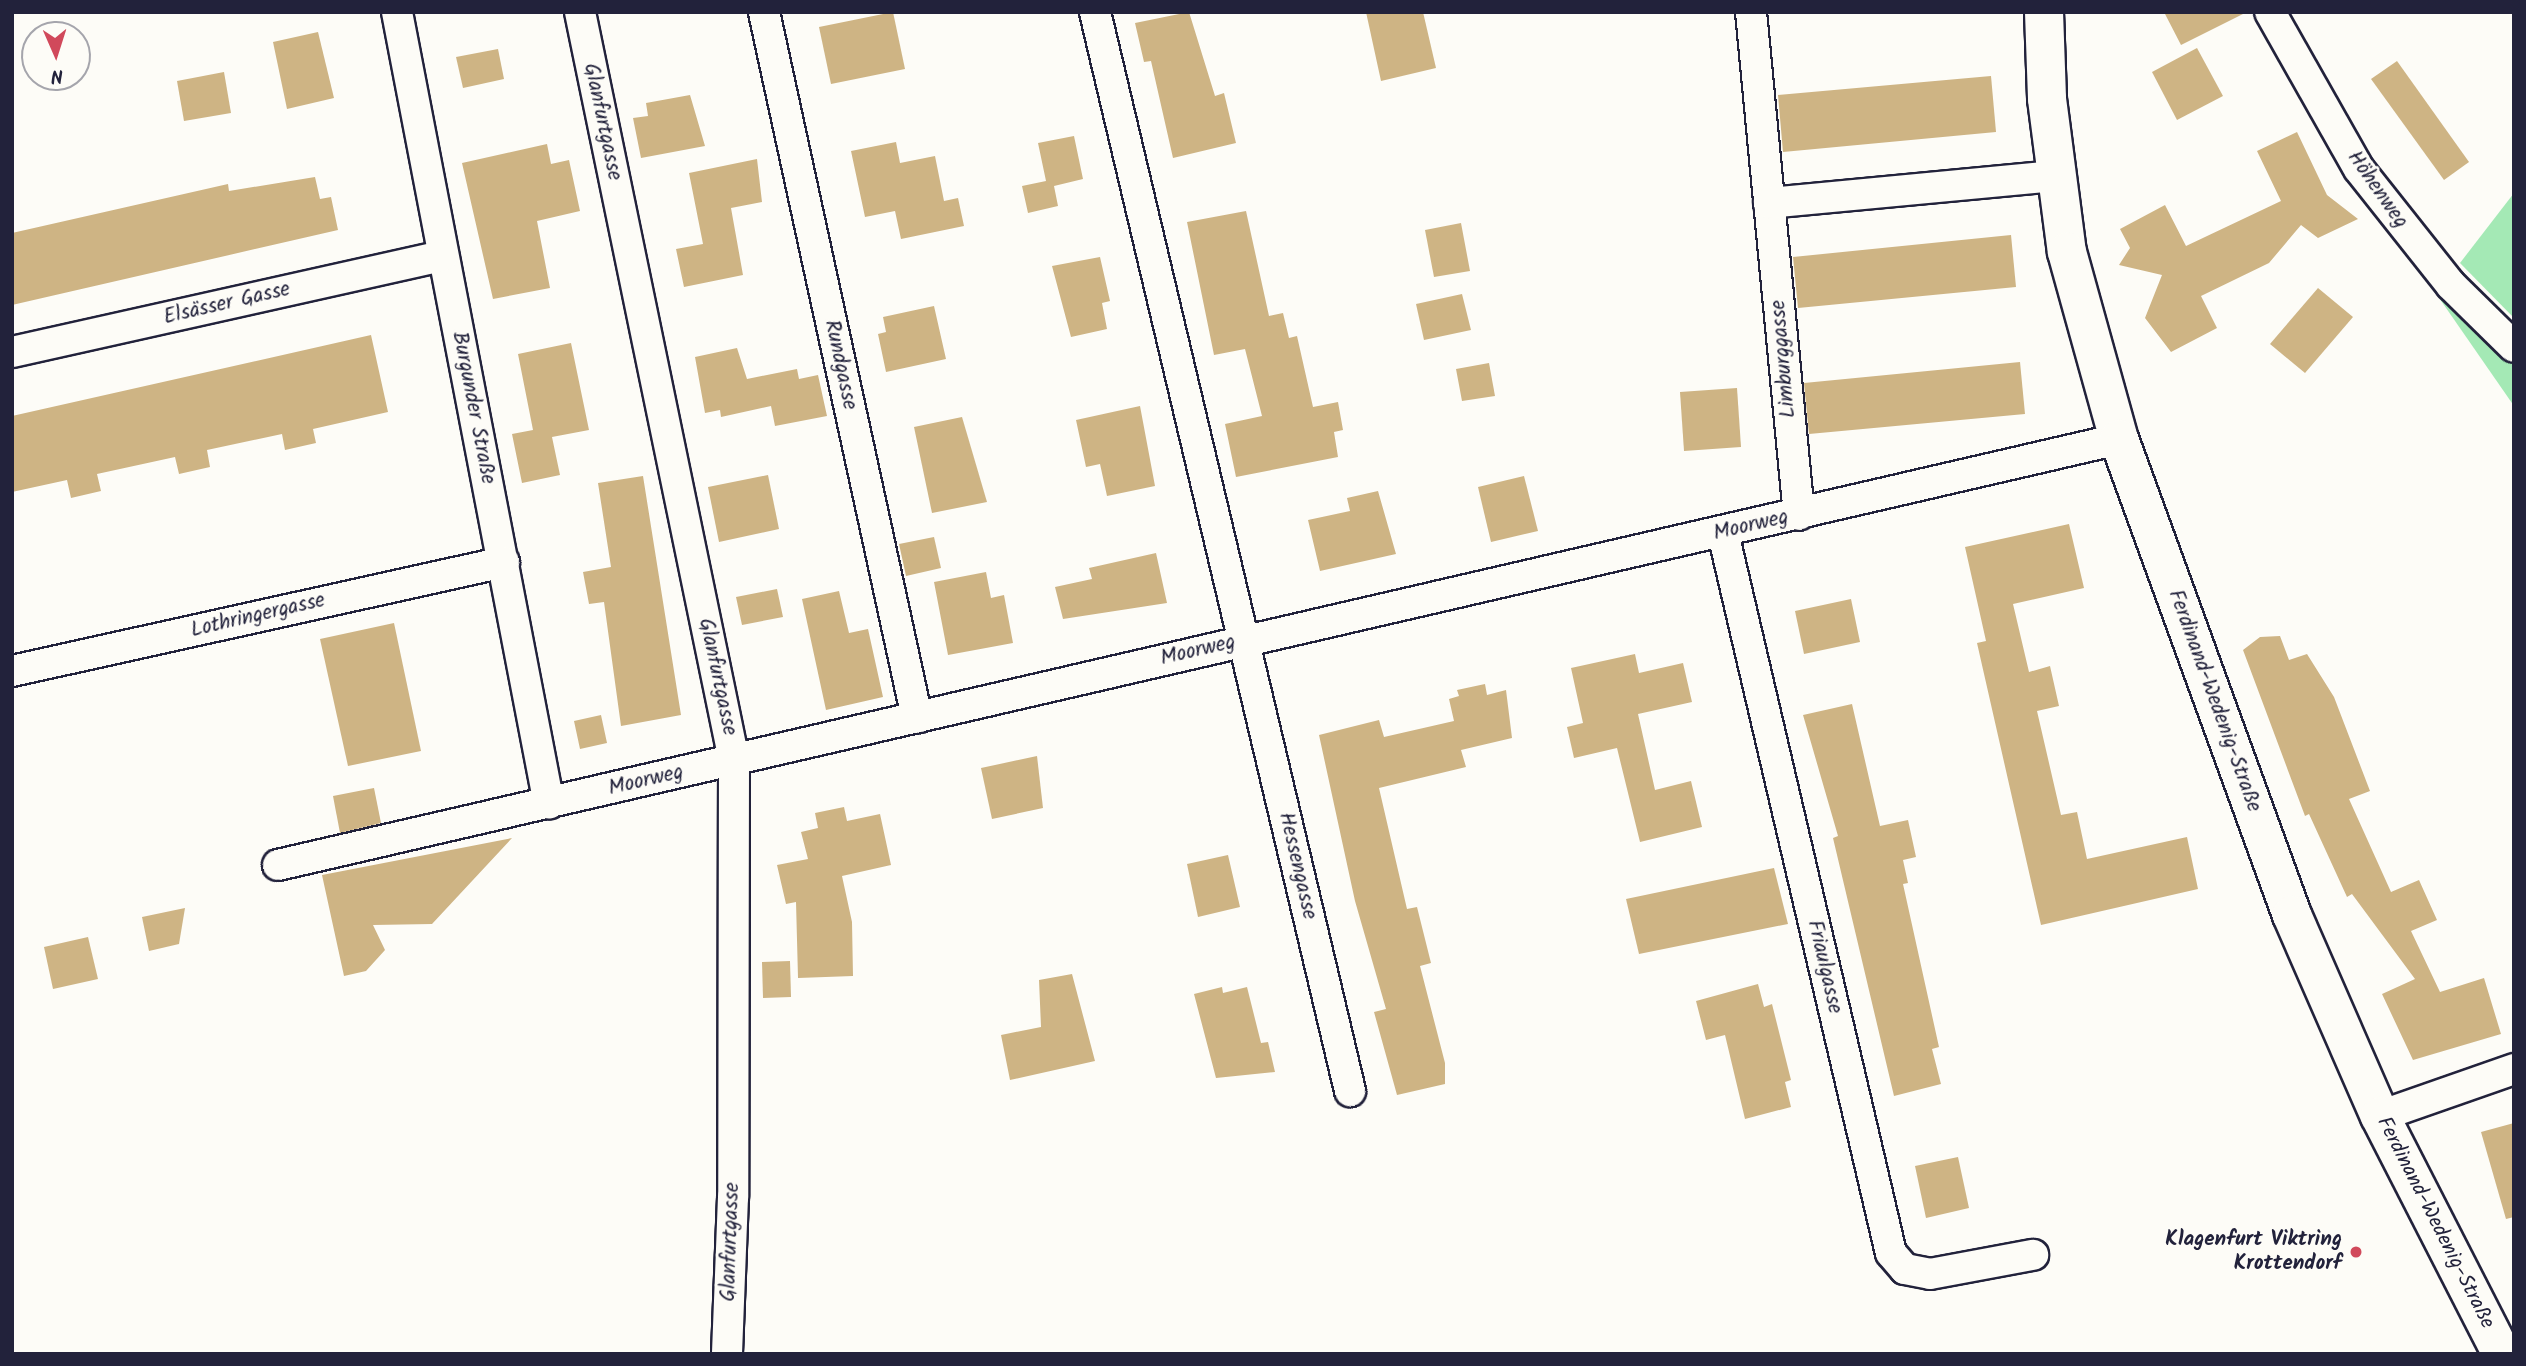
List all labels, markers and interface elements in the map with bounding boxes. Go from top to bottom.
north arrow [21,21,91,91]
text: N [50,60,64,90]
street label: Glanfurtgasse [577,61,627,183]
street label: Höhenweg [2341,146,2413,234]
street label: Elsässer Gasse [161,277,293,331]
street label: Limburggasse [1766,299,1802,419]
street label: Rundgasse [818,318,862,412]
street label: Burgunder Straße [446,330,500,486]
street label: Moorweg [1711,505,1791,547]
street label: Ferdinand-Wedenig-Straße [2162,586,2266,816]
street label: Lothringergasse [188,588,328,644]
street label: Glanfurtgasse [692,616,742,738]
street label: Moorweg [1158,630,1238,672]
street label: Moorweg [606,760,686,802]
street label: Hessengasse [1272,810,1322,922]
street label: Friaulgasse [1801,918,1847,1016]
street label: Ferdinand-Wedenig-Straße [2371,1113,2499,1333]
street label: Glanfurtgasse [716,1182,746,1302]
place label: Klagenfurt Viktring Krottendorf [2165,1227,2342,1277]
marker: Klagenfurt Viktring Krottendorf [2348,1244,2364,1260]

